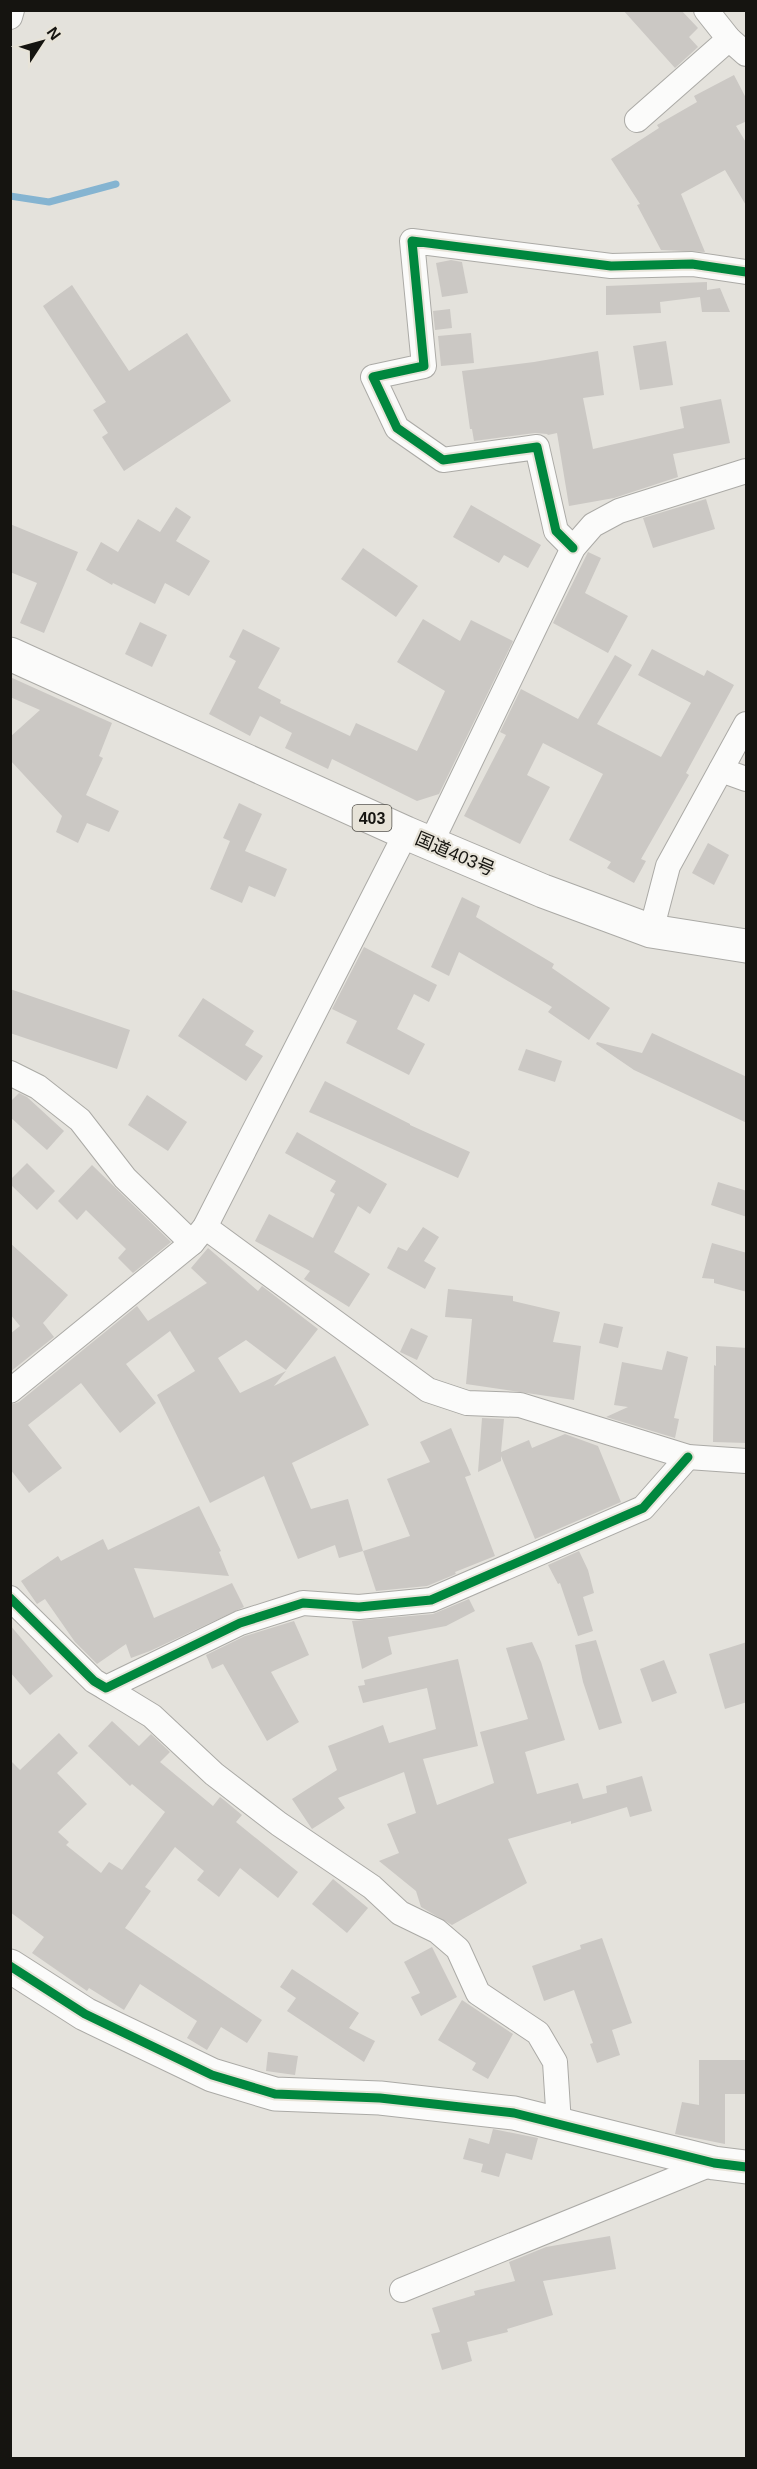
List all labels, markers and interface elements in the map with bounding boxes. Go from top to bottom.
north arrow [12,12,72,72]
text: N [43,24,64,43]
road number: 403 [352,805,392,831]
street label: 国道403号 [412,828,498,880]

